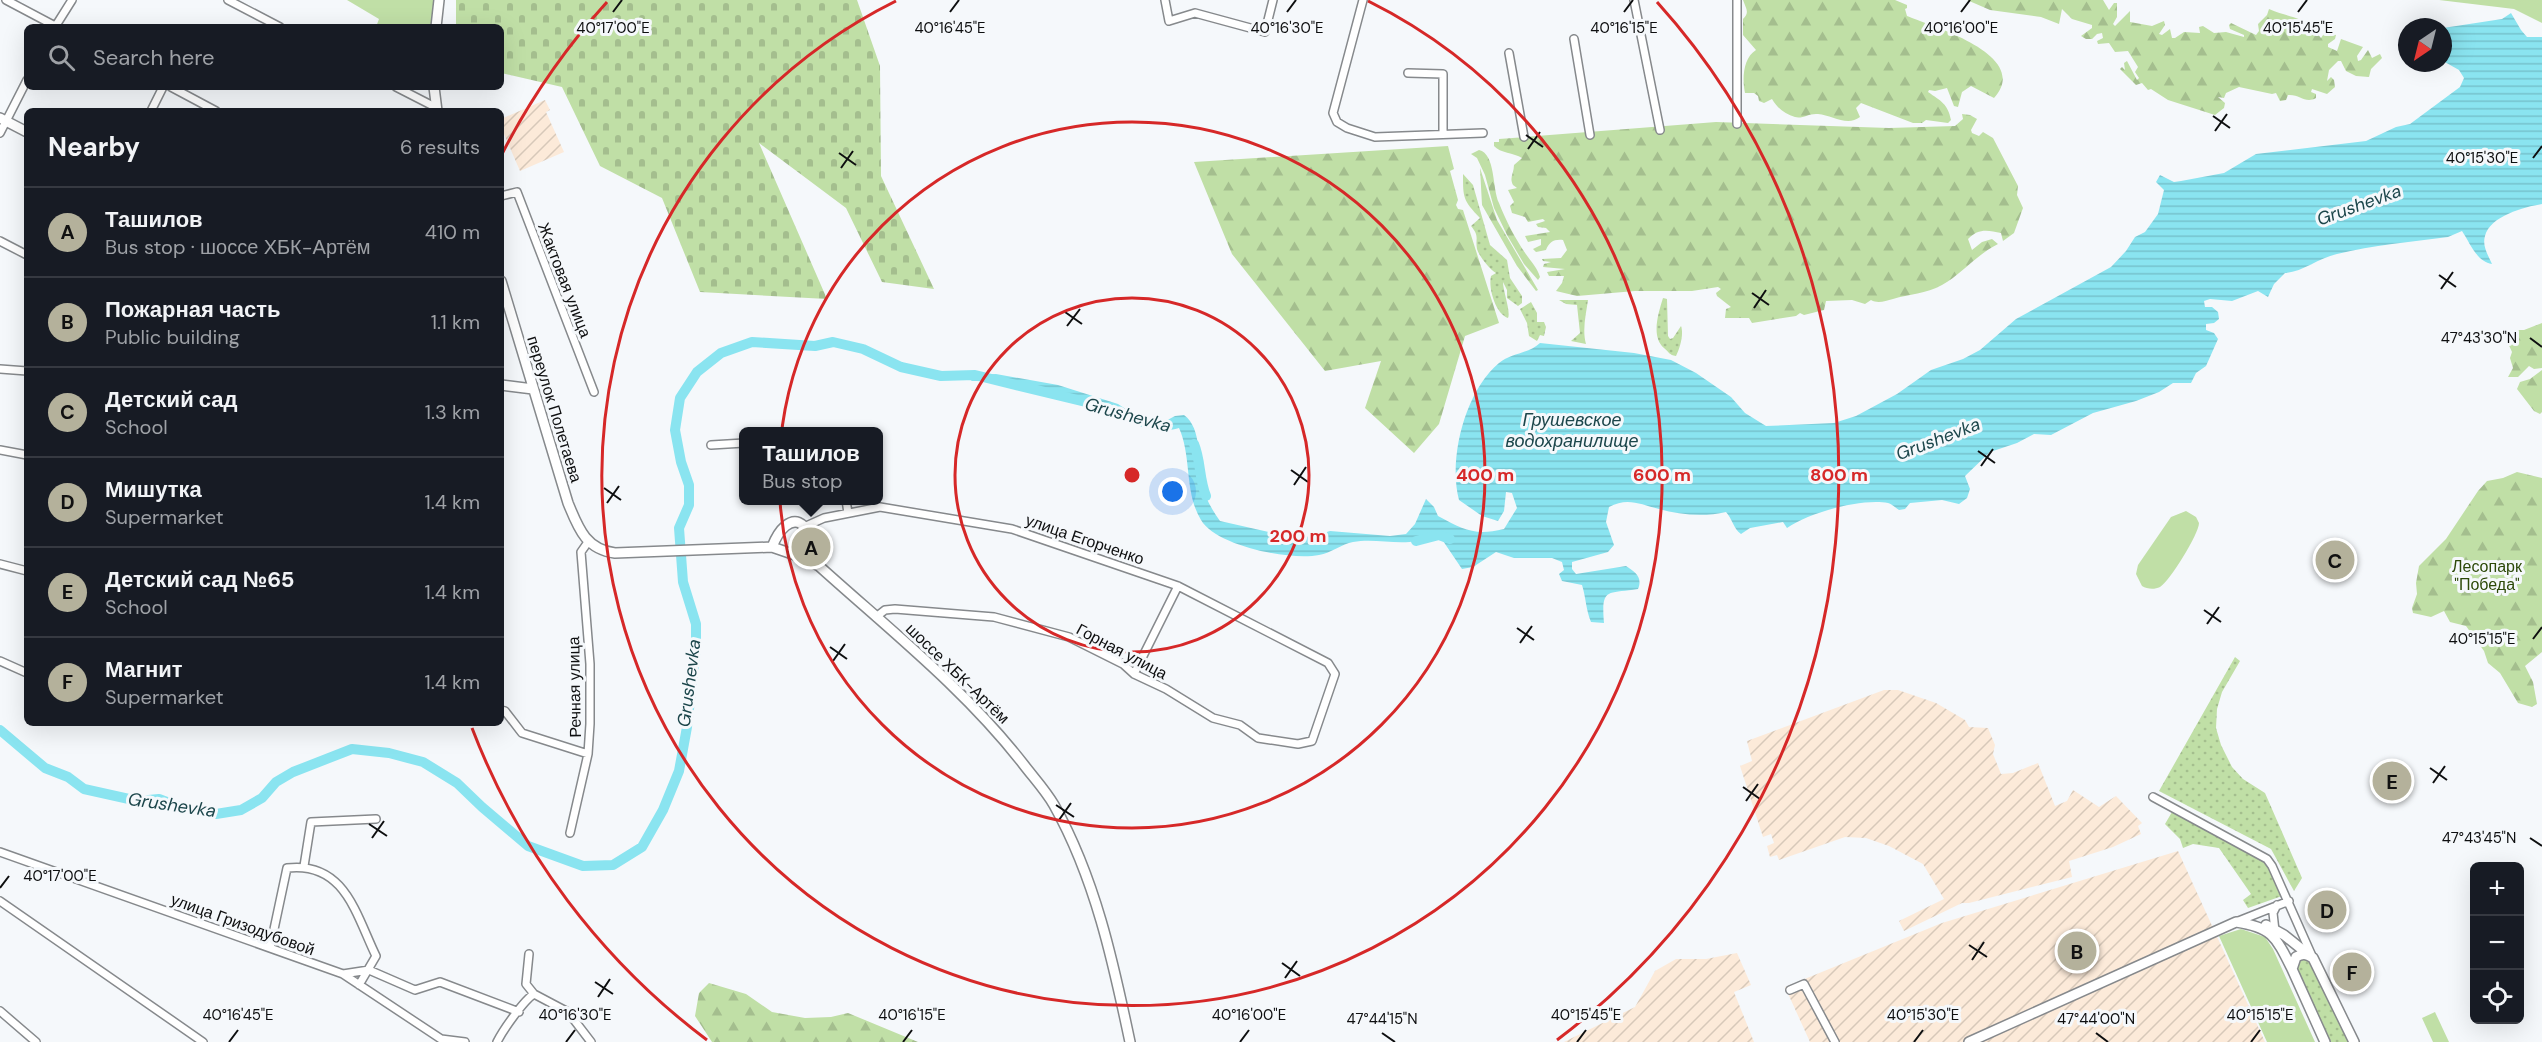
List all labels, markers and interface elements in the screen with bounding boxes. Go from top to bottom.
text: 40°17'00"E [576,18,650,38]
text: 40°16'45"E [914,18,986,38]
text: 40°16'30"E [1251,18,1323,38]
text: 40°16'15"E [1590,18,1658,38]
text: 40°16'00"E [1924,18,1998,38]
text: 40°15'45"E [2263,18,2333,38]
north arrow [2398,18,2452,72]
search box [24,24,504,90]
icon: search [45,41,78,74]
text: Search here [93,43,214,72]
text: Nearby [48,130,140,164]
text: 6 results [400,134,480,160]
text: 40°15'30"E [2446,148,2518,168]
water label: Grushevka [2313,179,2405,231]
text: Ташилов [105,205,203,234]
text: A [60,219,75,245]
text: 410 m [425,219,480,245]
street label: Жактовая улица [533,220,596,341]
text: Bus stop · шоссе ХБК-Артём [105,234,371,260]
text: Пожарная часть [105,295,281,324]
text: B [61,309,74,335]
text: 1.1 km [431,309,480,335]
text: Public building [105,324,240,350]
text: 47°43'30"N [2441,328,2517,348]
street label: переулок Полетаева [522,333,587,485]
text: Детский сад [105,385,238,414]
water label: Grushevka [1082,392,1174,438]
text: C [60,399,75,425]
text: 1.3 km [425,399,480,425]
water label: Грушевское водохранилище [1505,408,1639,453]
water label: Grushevka [1892,412,1984,466]
text: School [105,414,168,440]
popup [739,427,883,505]
text: Ташилов [762,439,860,468]
text: 400 m [1456,463,1514,487]
text: 600 m [1633,463,1691,487]
text: 800 m [1810,463,1868,487]
centre of rings [1122,465,1142,485]
text: Bus stop [762,468,843,494]
text: Мишутка [105,475,202,504]
your location [1158,477,1187,506]
text: D [60,489,75,515]
text: 1.4 km [424,489,480,515]
text: Supermarket [105,504,224,530]
street label: улица Егорченко [1023,509,1147,570]
pin: A [792,524,830,570]
text: 200 m [1270,524,1326,548]
pin: C [2316,538,2354,582]
park label: Лесопарк "Победа" [2452,556,2523,595]
text: Детский сад №65 [105,565,294,594]
text: E [62,579,73,605]
text: 1.4 km [424,579,480,605]
text: School [105,594,168,620]
street label: шоссе ХБК-Артём [901,618,1014,728]
street label: Горная улица [1073,619,1171,684]
text: 40°15'15"E [2449,629,2515,649]
street label: Речная улица [563,636,586,738]
water label: Grushevka [672,638,706,728]
text: Магнит [105,655,183,684]
text: F [62,669,73,695]
text: 1.4 km [424,669,480,695]
text: Supermarket [105,684,224,710]
pin: E [2372,758,2412,804]
water label: Grushevka [126,787,218,823]
text: 47°43'45"N [2442,828,2516,848]
map controls [2470,862,2524,1024]
button: + [2470,862,2524,916]
text: 40°17'00"E [23,866,97,886]
pin: D [2308,888,2346,932]
street label: улица Гризодубовой [168,889,317,960]
button: − [2470,916,2524,970]
pin: B [2058,928,2096,974]
pin: F [2332,950,2372,994]
button: locate [2470,970,2524,1024]
text: 40°16'45"E [202,1005,274,1025]
text: 40°16'30"E [539,1005,611,1025]
text: 40°16'15"E [878,1005,946,1025]
text: 40°16'00"E [1212,1005,1286,1025]
text: 40°15'45"E [1551,1005,1621,1025]
text: 40°15'30"E [1887,1005,1959,1025]
text: 40°15'15"E [2227,1005,2293,1025]
text: 47°44'15"N [1346,1009,1418,1029]
text: 47°44'00"N [2057,1009,2135,1029]

